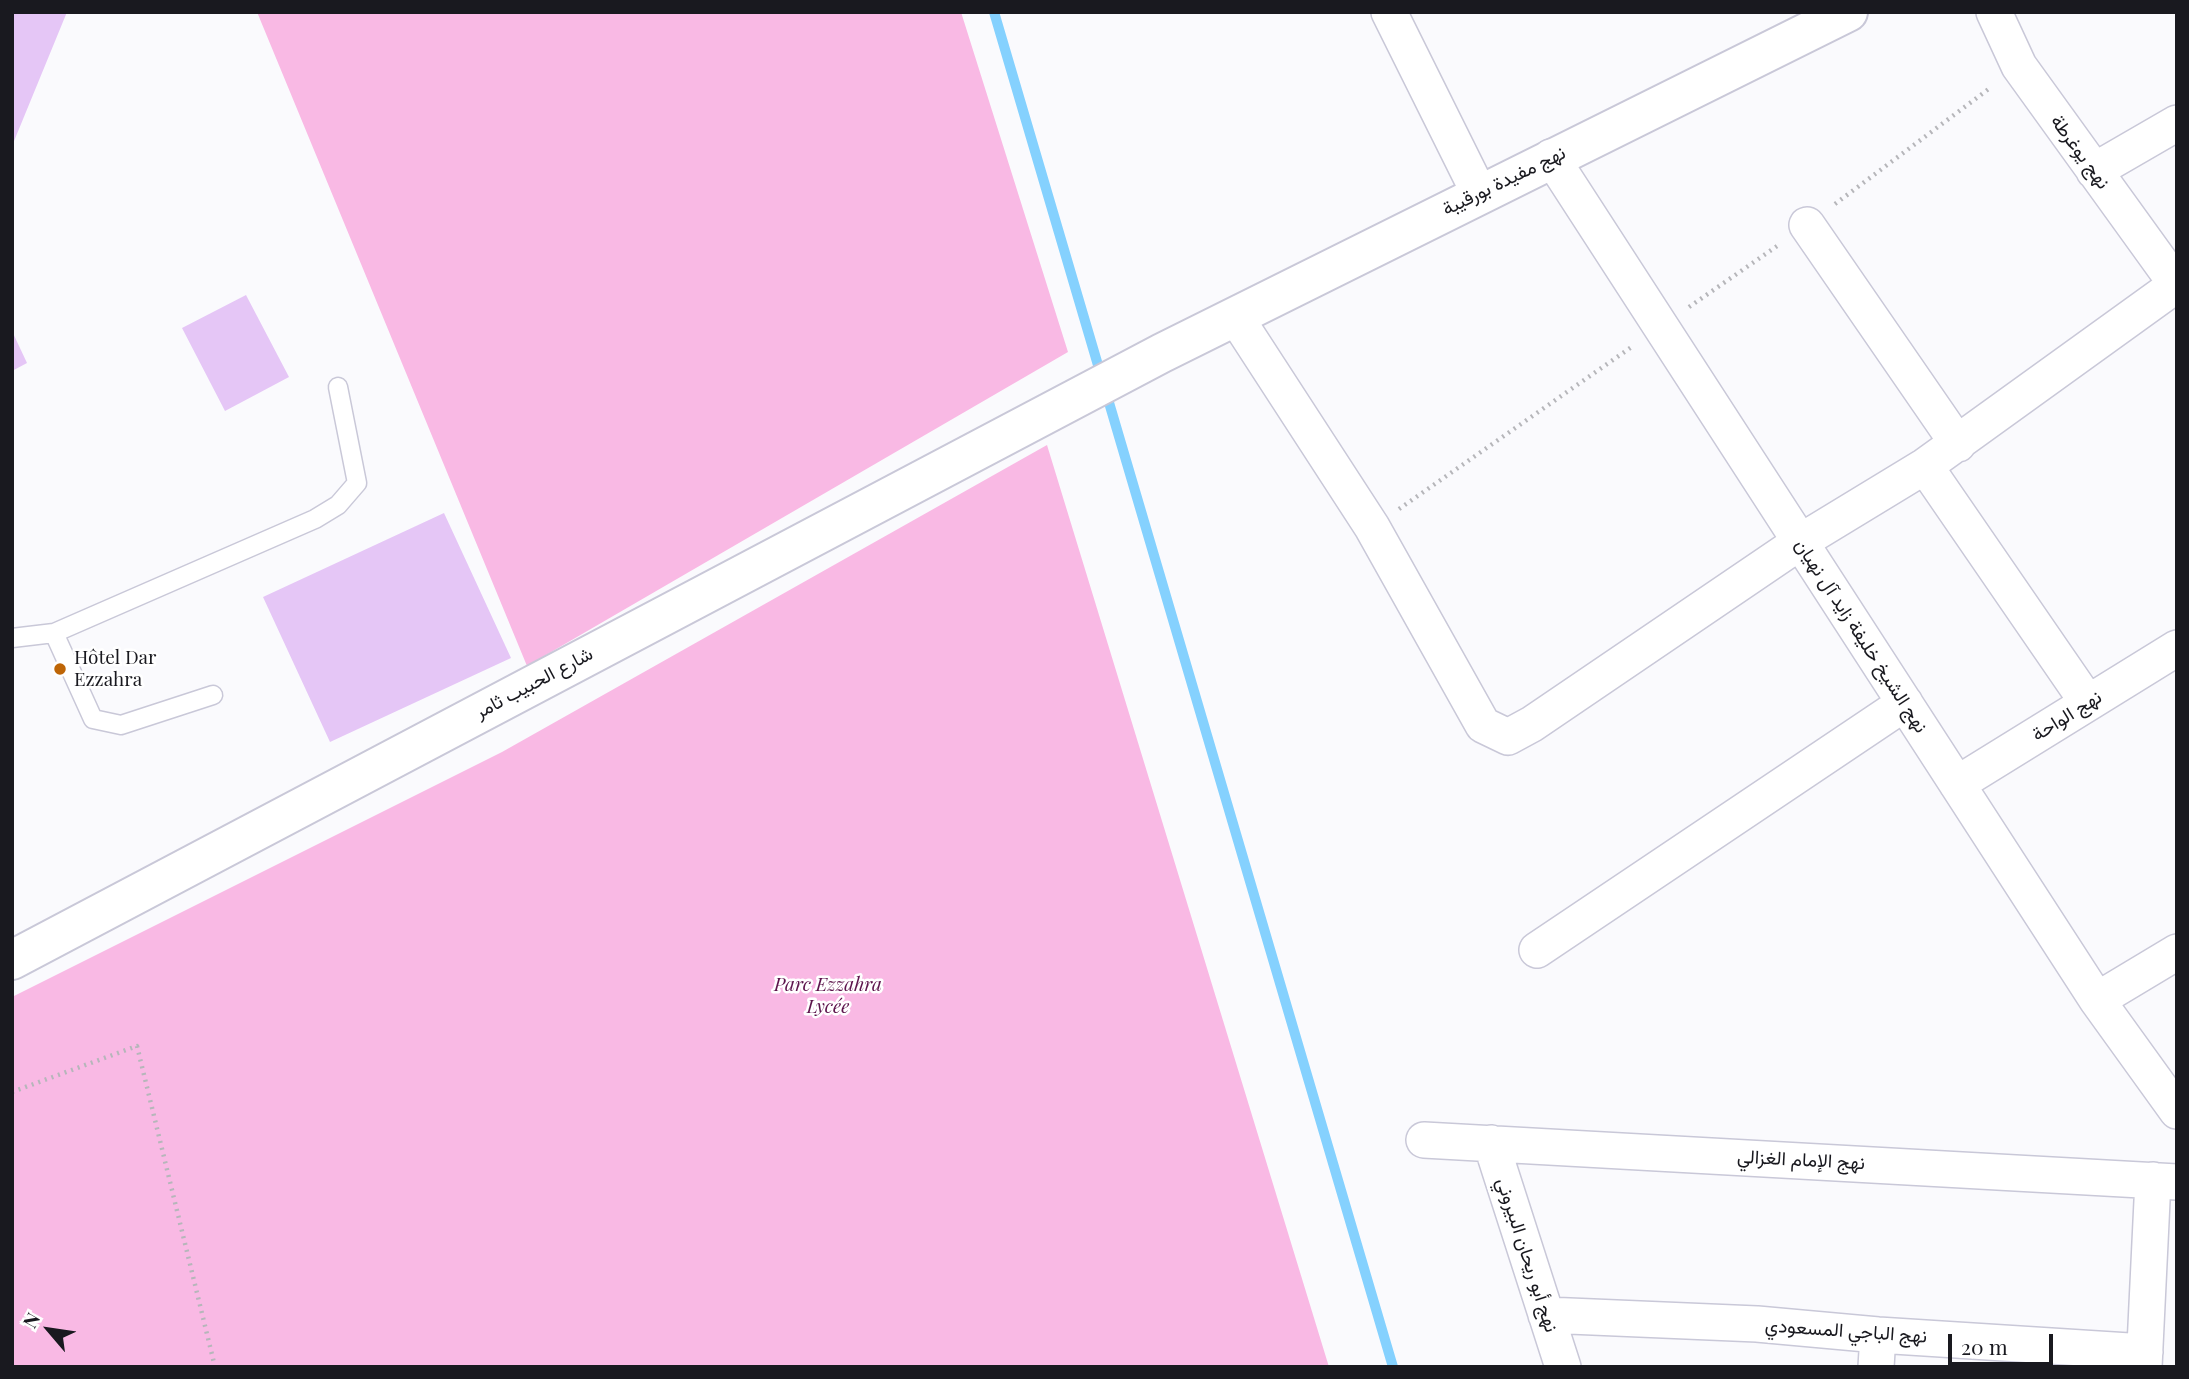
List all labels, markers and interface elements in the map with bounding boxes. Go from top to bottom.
street label: نهج يوغرطة [2045,110,2115,194]
street label: نهج مفيدة بورقيبة [1439,141,1569,221]
street label: نهج الشيخ خليفة زايد آل نهيان [1790,535,1932,737]
street label: شارع الحبيب ثامر [471,642,597,724]
place label: Hôtel Dar Ezzahra [74,647,157,691]
marker: Hôtel Dar Ezzahra [52,661,68,677]
street label: نهج الواحة [2028,686,2106,746]
park label: Parc Ezzahra Lycée [774,974,882,1018]
street label: نهج الإمام الغزالي [1736,1145,1866,1175]
street label: نهج أبو ريحان البيروني [1491,1175,1563,1335]
north arrow [14,1295,84,1365]
text: N [16,1308,45,1332]
street label: نهج الباجي المسعودي [1764,1314,1928,1348]
scale bar [1951,1320,2056,1364]
text: 20 m [1961,1332,2008,1360]

